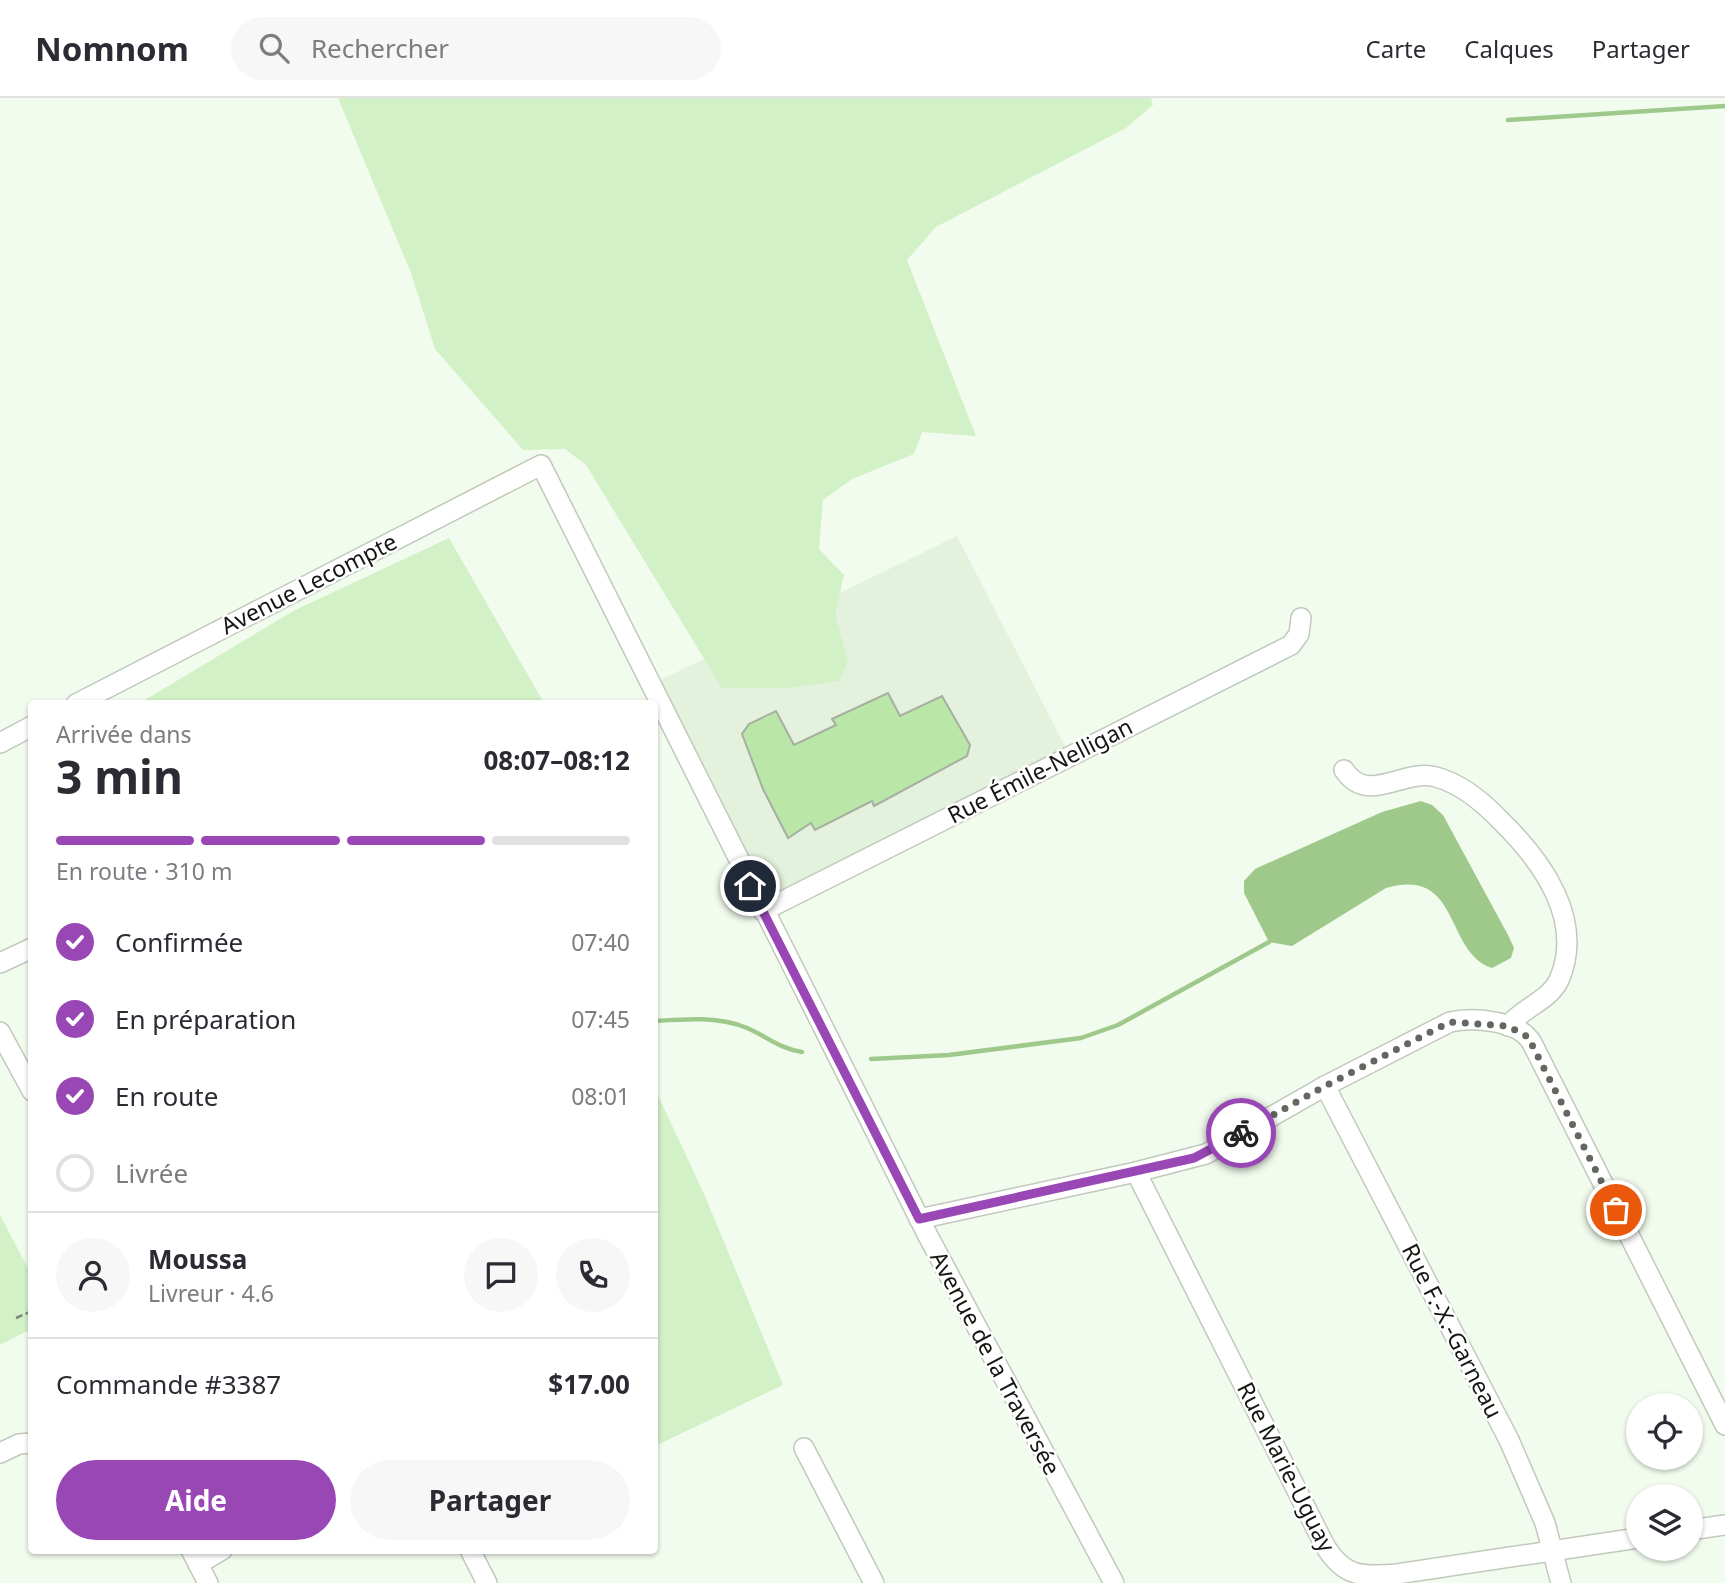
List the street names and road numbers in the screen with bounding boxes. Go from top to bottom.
street label: Avenue Lecompte [215,525,402,641]
street label: Rue Émile-Nelligan [942,710,1137,831]
street label: Rue F.-X.-Garneau [1395,1238,1511,1423]
street label: Avenue de la Traversée [923,1245,1069,1480]
street label: Rue Marie-Uguay [1230,1376,1344,1557]

